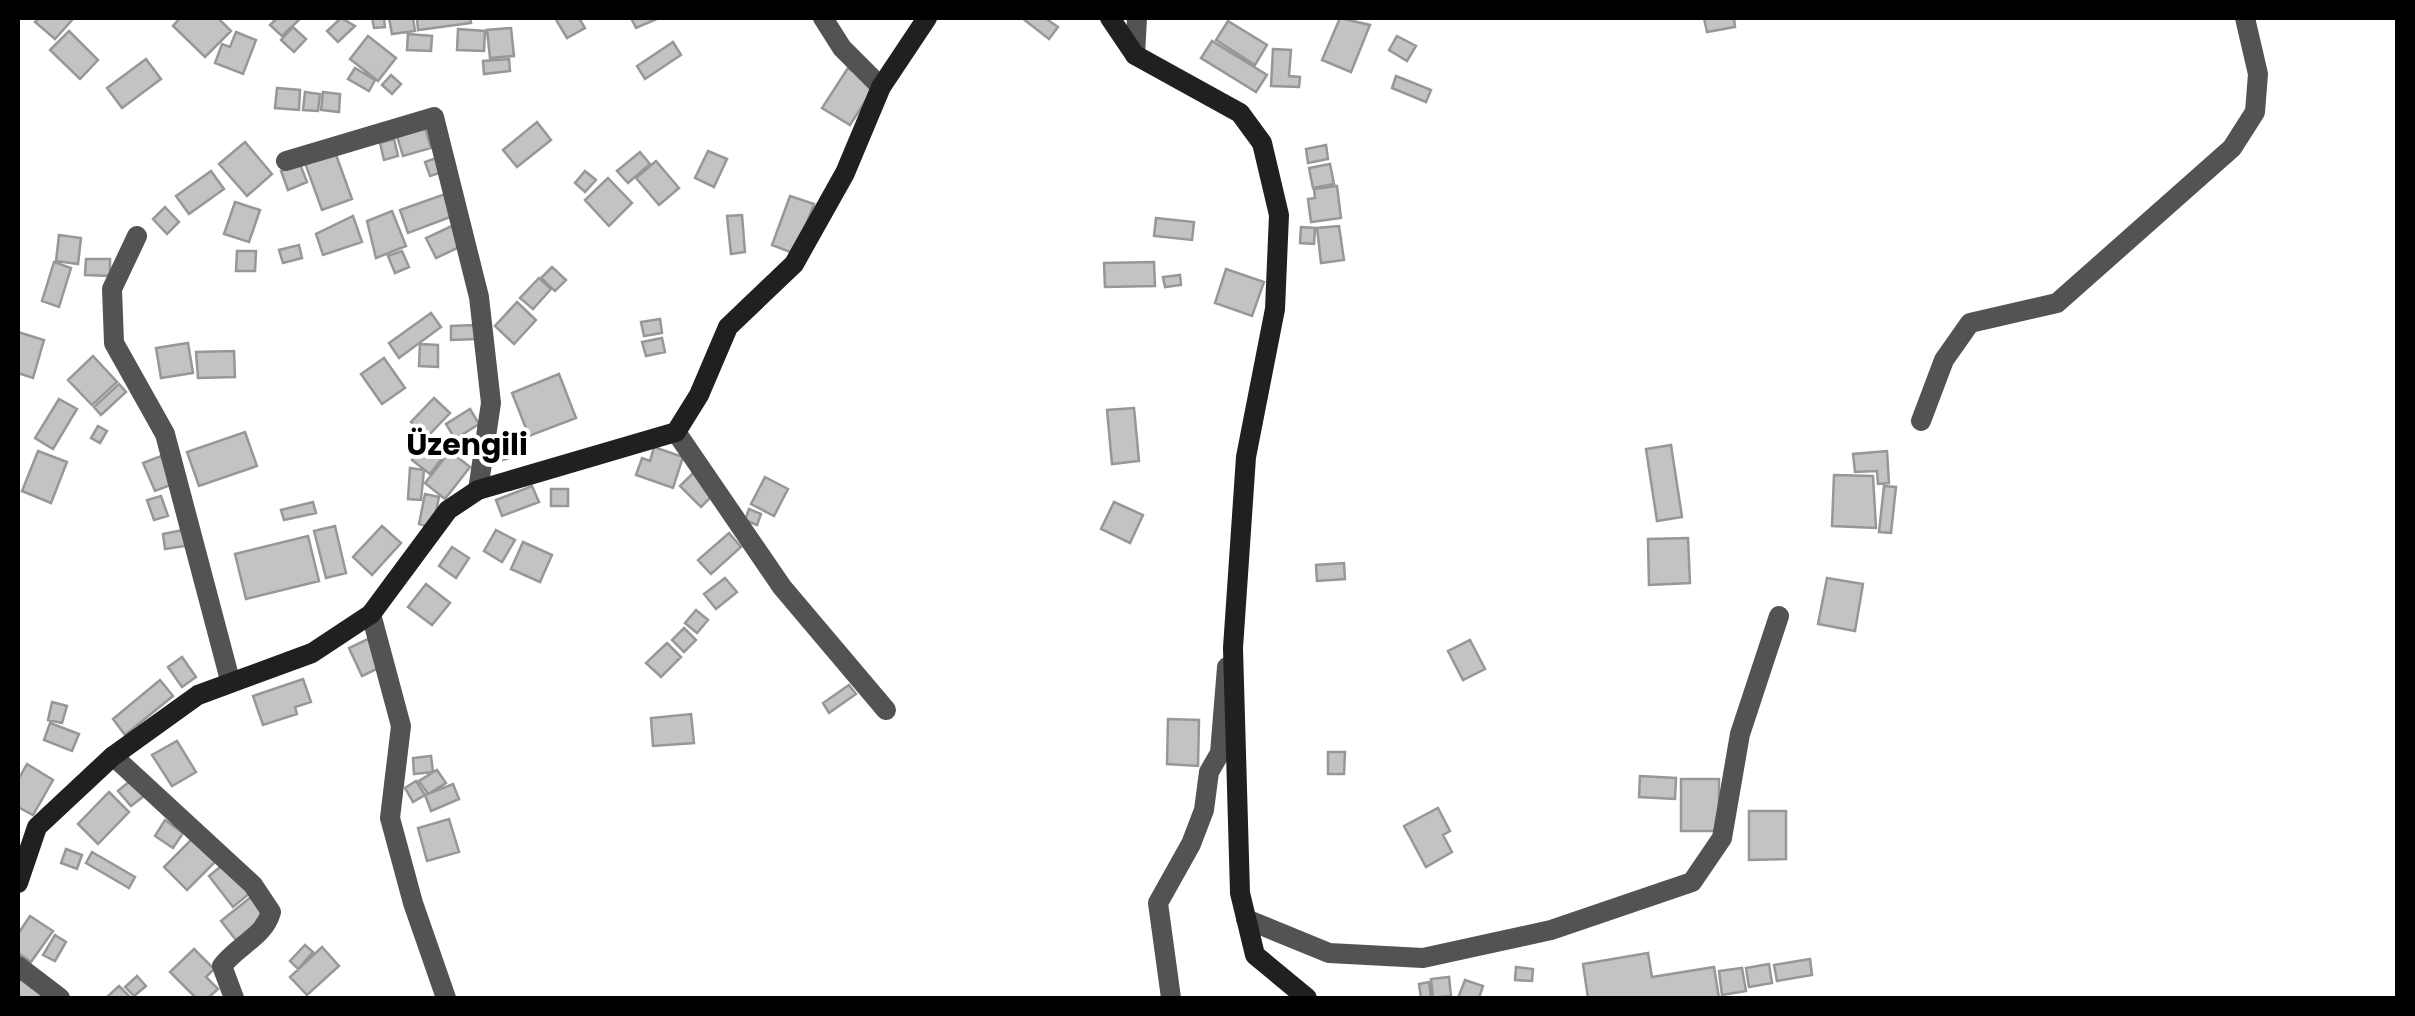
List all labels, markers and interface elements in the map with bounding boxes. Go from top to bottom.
district label: Üzengili [406,423,528,466]

